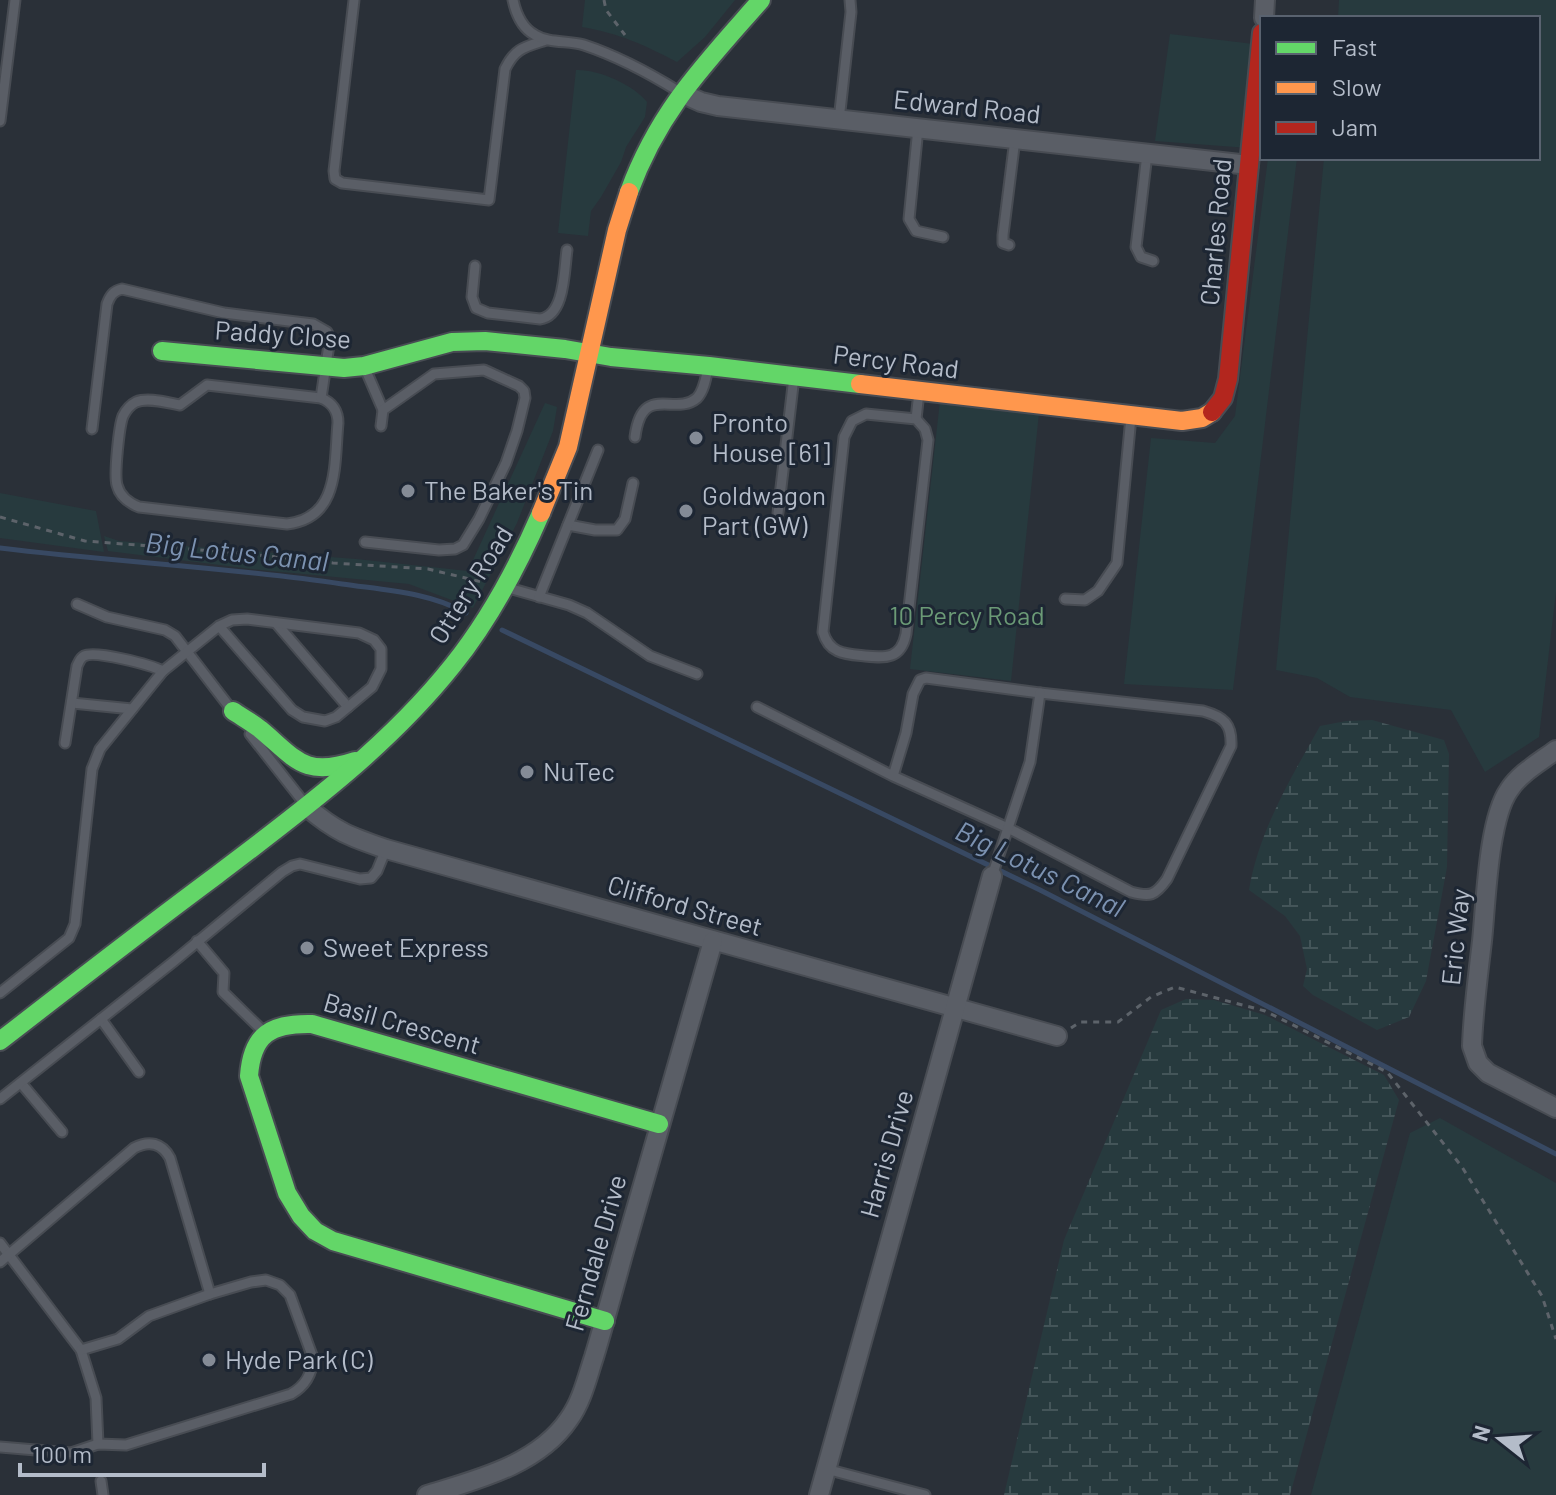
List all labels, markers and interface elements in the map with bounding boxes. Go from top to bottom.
legend [1260,16,1540,160]
text: Fast [1332,32,1377,61]
text: Slow [1332,72,1381,101]
street label: Edward Road [892,82,1042,129]
text: Jam [1332,112,1378,141]
street label: Charles Road [1193,157,1236,307]
street label: Paddy Close [214,313,352,354]
street label: Percy Road [832,337,961,384]
place label: Pronto House [61] [712,406,831,467]
marker: Pronto House [61] [687,429,705,447]
place label: The Baker's Tin [424,474,593,505]
place label: Goldwagon Part (GW) [702,479,826,540]
marker: The Baker's Tin [399,482,417,500]
marker: Goldwagon Part (GW) [677,502,695,520]
street label: Ottery Road [421,519,518,649]
water label: Big Lotus Canal [144,524,330,578]
park label: 10 Percy Road [889,599,1045,630]
place label: NuTec [543,755,615,786]
marker: NuTec [518,763,536,781]
water label: Big Lotus Canal [950,813,1130,924]
street label: Clifford Street [604,868,766,941]
street label: Eric Way [1434,887,1475,987]
place label: Sweet Express [323,931,489,962]
marker: Sweet Express [298,939,316,957]
street label: Basil Crescent [320,985,484,1060]
street label: Harris Drive [853,1086,919,1221]
street label: Ferndale Drive [557,1171,632,1334]
place label: Hyde Park (C) [225,1343,373,1374]
marker: Hyde Park (C) [200,1351,218,1369]
north arrow [1460,1399,1540,1479]
text: N [1465,1422,1494,1444]
scale bar [20,1427,264,1477]
text: 100 m [32,1439,92,1468]

